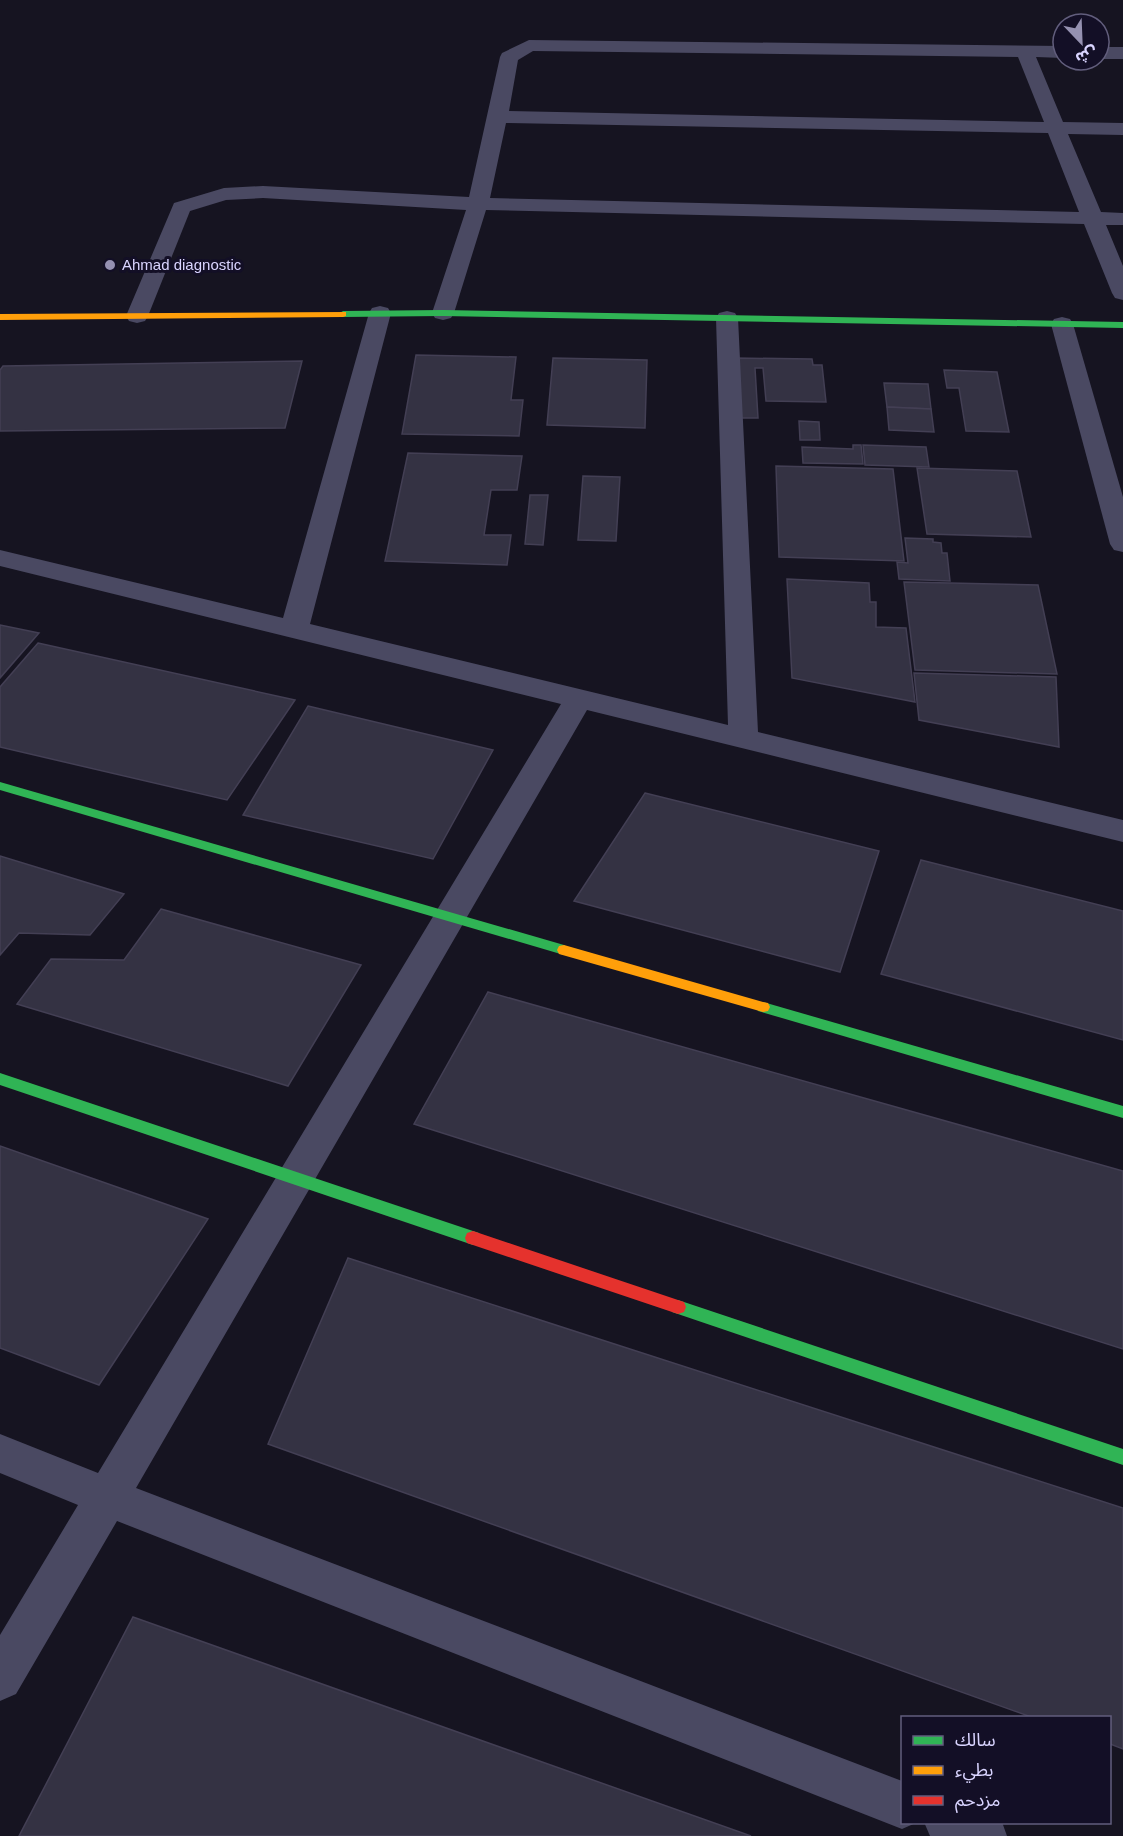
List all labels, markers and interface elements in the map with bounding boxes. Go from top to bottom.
north arrow [1051,12,1111,72]
text: ش [1073,42,1100,67]
place label: Ahmad diagnostic [122,256,242,273]
marker: Ahmad diagnostic [103,258,117,272]
legend [901,1716,1111,1824]
text: سالك [955,1730,996,1750]
text: بطيء [955,1760,993,1783]
text: مزدحم [955,1790,1000,1813]

